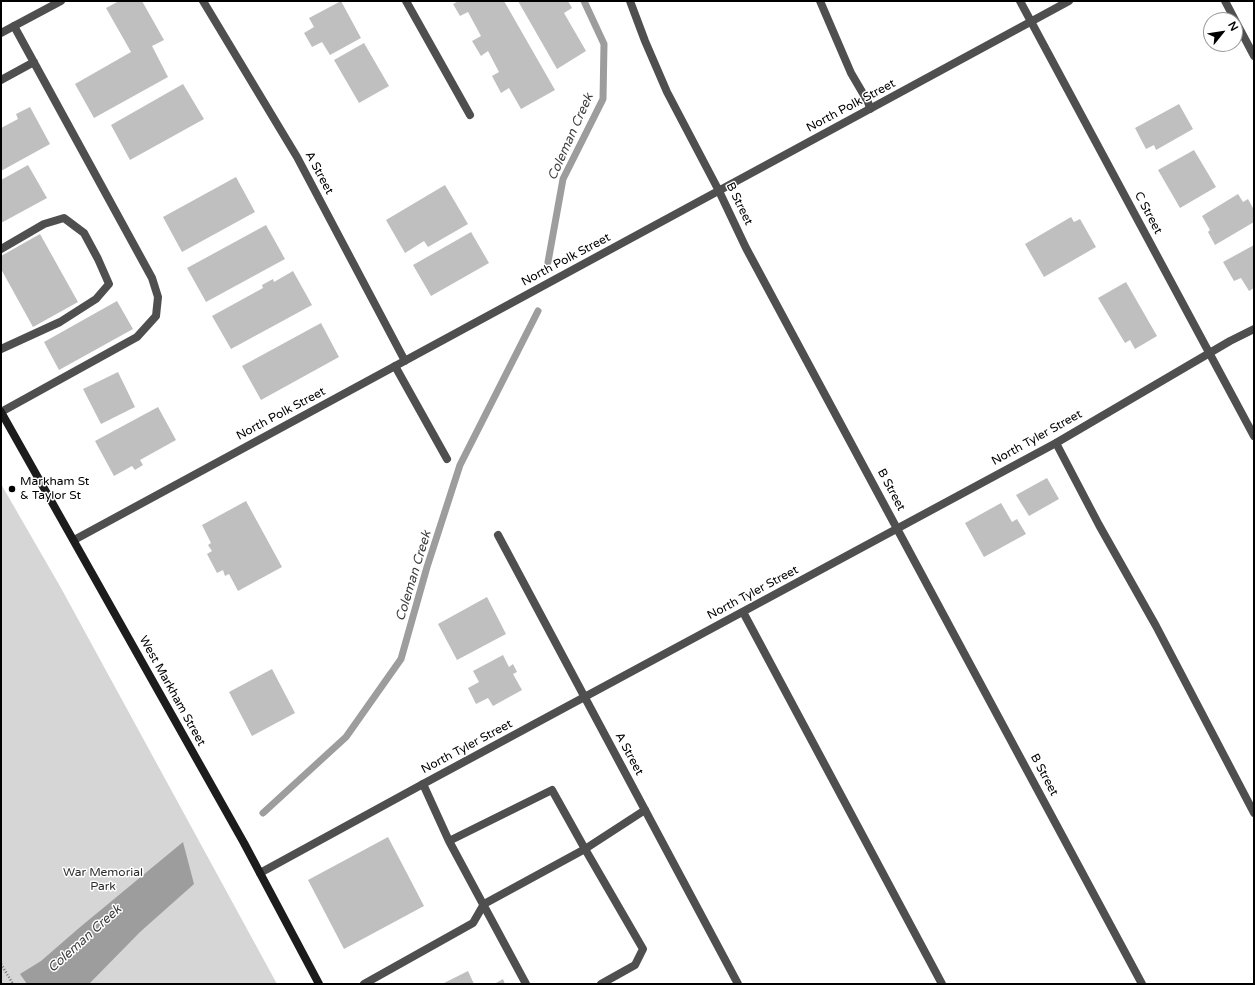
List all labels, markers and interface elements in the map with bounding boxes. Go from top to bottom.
north arrow [1203,12,1243,52]
text: N [1225,19,1241,33]
street label: North Polk Street [804,77,898,135]
water label: Coleman Creek [545,91,597,183]
street label: A Street [302,149,336,197]
street label: B Street [723,180,755,228]
street label: C Street [1131,189,1165,237]
street label: North Polk Street [519,231,613,289]
street label: North Polk Street [234,385,328,443]
street label: North Tyler Street [989,407,1085,469]
street label: B Street [874,466,908,514]
place label: Markham St & Taylor St [20,475,89,503]
marker: Markham St & Taylor St [7,484,17,494]
water label: Coleman Creek [393,529,435,623]
street label: North Tyler Street [705,563,801,623]
street label: West Markham Street [136,633,208,749]
street label: North Tyler Street [419,717,515,777]
street label: A Street [612,730,646,778]
street label: B Street [1027,751,1061,799]
park label: War Memorial Park [63,866,143,894]
water label: Coleman Creek [45,902,125,976]

